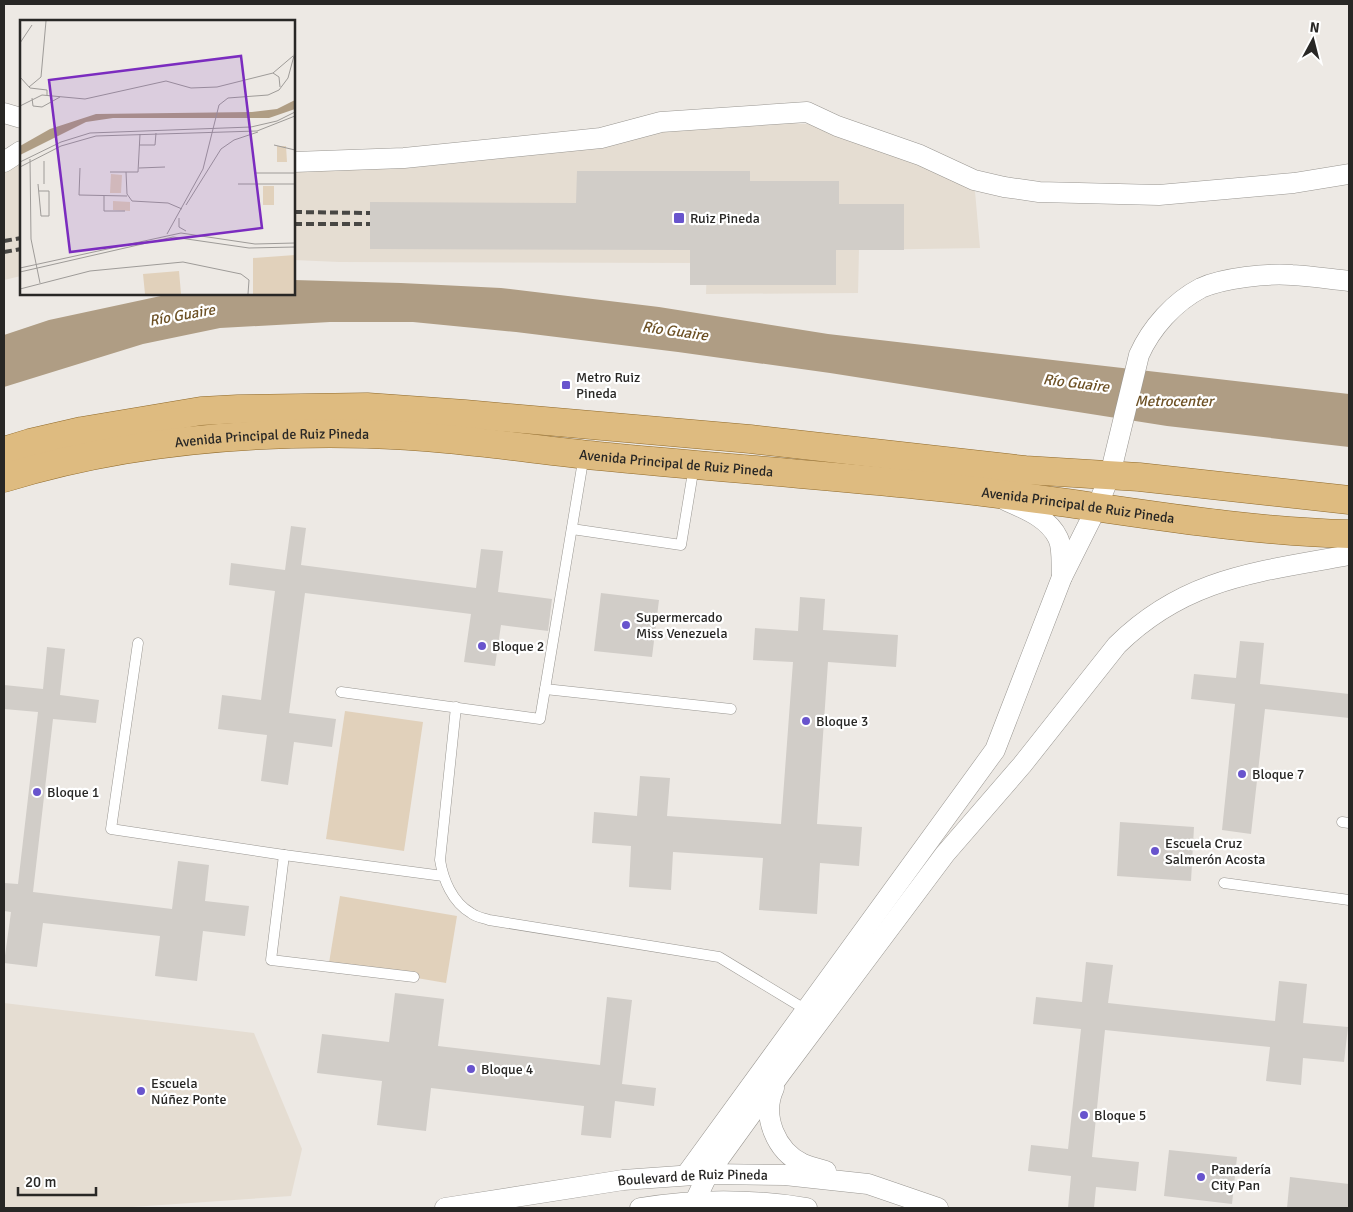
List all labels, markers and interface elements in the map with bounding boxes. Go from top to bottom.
north arrow [1288,15,1338,65]
text: N [1309,19,1320,37]
inset map [20,20,295,295]
place label: Ruiz Pineda [690,210,760,227]
marker: Ruiz Pineda [672,211,686,225]
water label: Río Guaire [148,300,218,330]
water label: Río Guaire [641,317,711,345]
place label: Metro Ruiz Pineda [576,369,640,402]
water label: Río Guaire [1042,370,1112,396]
marker: Metro Ruiz Pineda [560,379,572,391]
water label: Metrocenter [1135,392,1216,410]
street label: Avenida Principal de Ruiz Pineda [174,426,369,451]
street label: Avenida Principal de Ruiz Pineda [578,446,774,481]
street label: Avenida Principal de Ruiz Pineda [980,484,1176,527]
place label: Supermercado Miss Venezuela [636,609,728,642]
marker: Supermercado Miss Venezuela [620,619,632,631]
place label: Bloque 2 [492,638,544,655]
marker: Bloque 2 [476,640,488,652]
place label: Bloque 3 [816,713,868,730]
marker: Bloque 3 [800,715,812,727]
place label: Bloque 7 [1252,766,1304,783]
marker: Bloque 7 [1236,768,1248,780]
place label: Bloque 1 [47,784,99,801]
marker: Bloque 1 [31,786,43,798]
place label: Escuela Cruz Salmerón Acosta [1165,835,1265,868]
marker: Escuela Cruz Salmerón Acosta [1149,845,1161,857]
place label: Bloque 4 [481,1061,534,1078]
marker: Bloque 4 [465,1063,477,1075]
place label: Escuela Núñez Ponte [151,1075,226,1108]
marker: Escuela Núñez Ponte [135,1085,147,1097]
place label: Bloque 5 [1094,1107,1146,1124]
marker: Bloque 5 [1078,1109,1090,1121]
place label: Panadería City Pan [1211,1161,1271,1194]
scale bar [18,1164,95,1196]
street label: Boulevard de Ruiz Pineda [616,1166,768,1190]
marker: Panadería City Pan [1195,1171,1207,1183]
text: 20 m [25,1173,56,1191]

